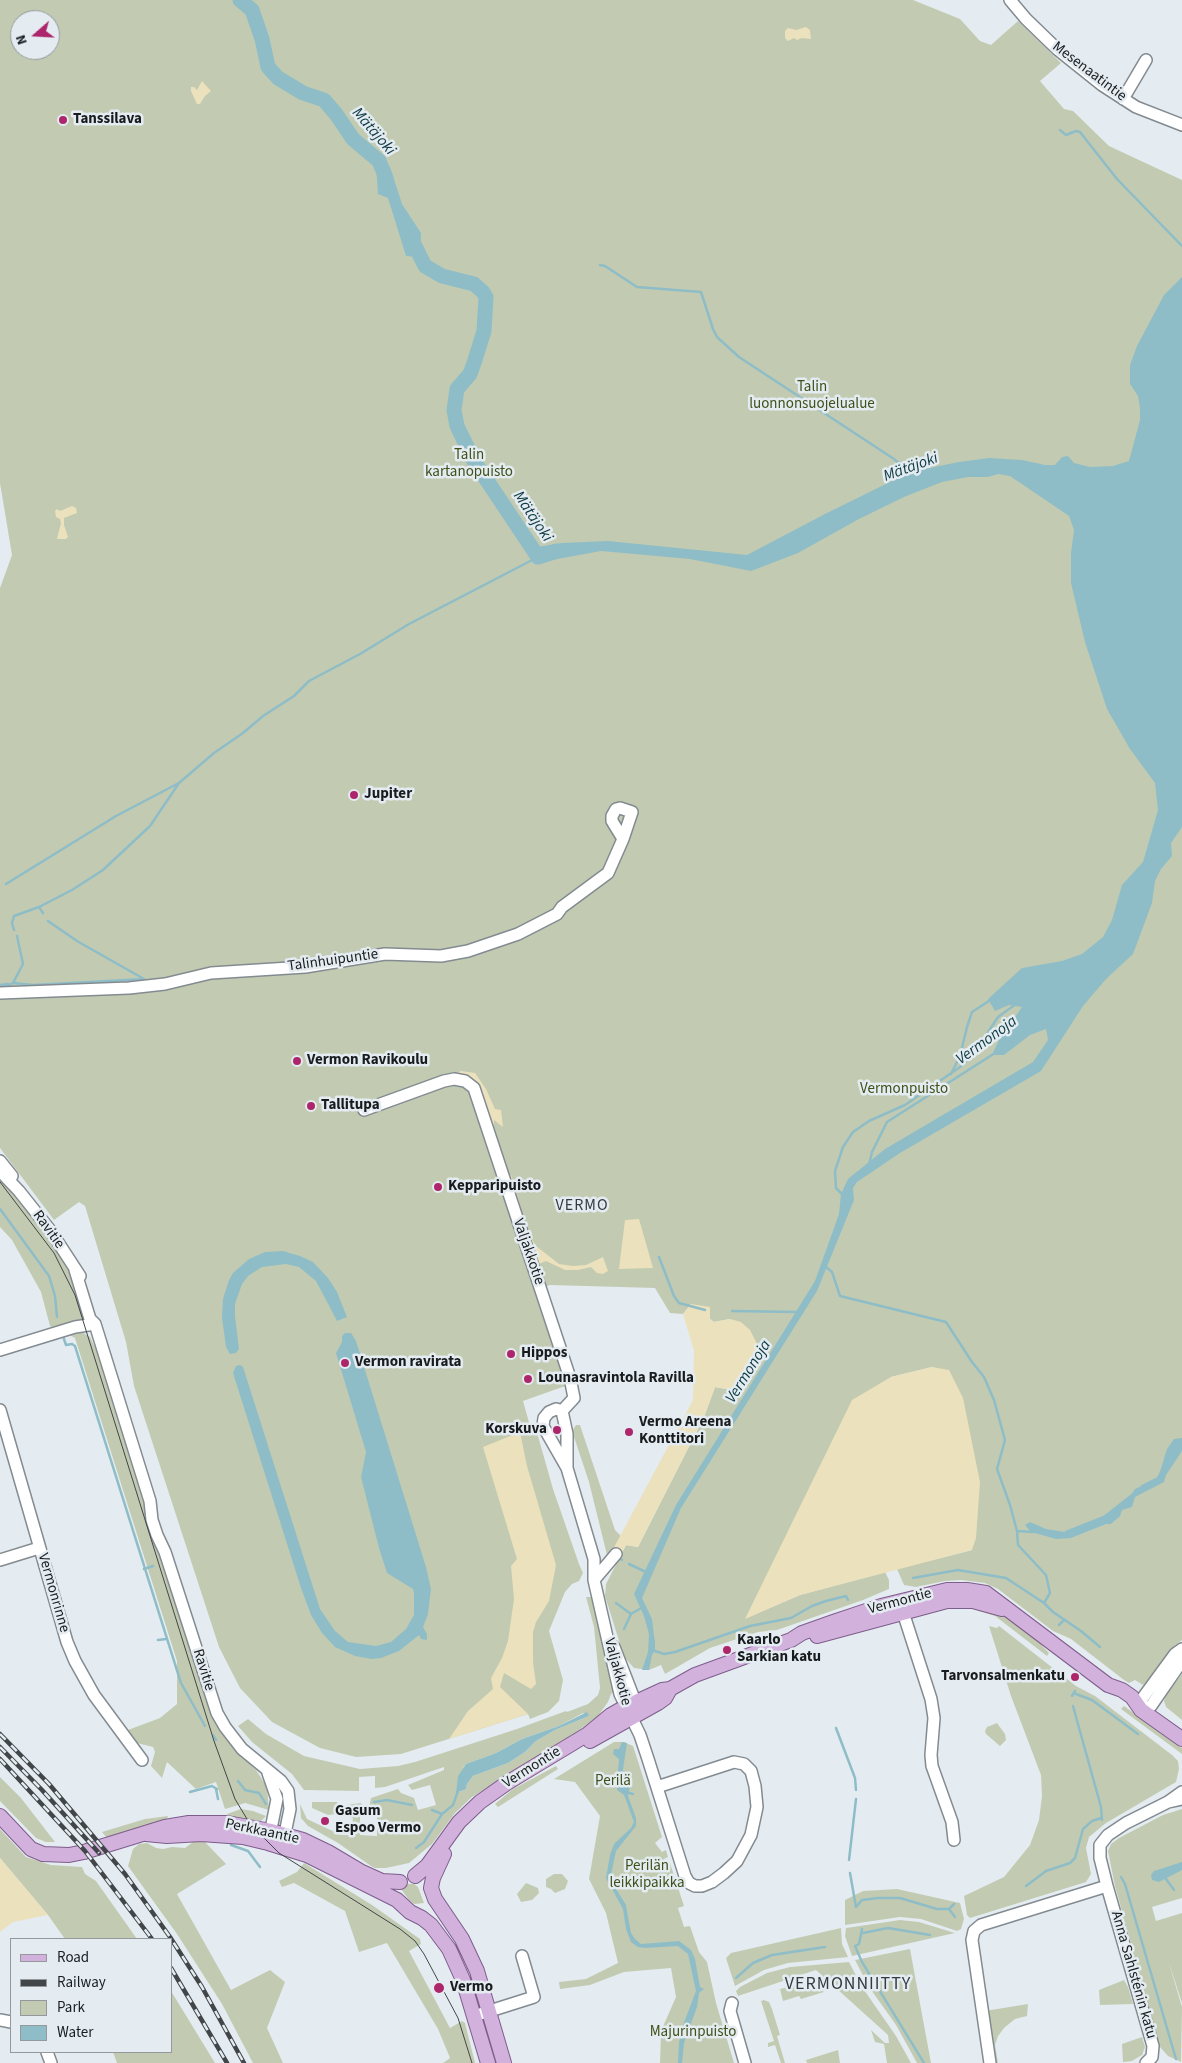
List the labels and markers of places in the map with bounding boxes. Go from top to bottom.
place label: Tanssilava [73,111,142,129]
marker: Tanssilava [57,114,69,126]
place label: Jupiter [364,786,412,804]
marker: Jupiter [348,789,360,801]
place label: Vermon Ravikoulu [307,1052,428,1070]
marker: Vermon Ravikoulu [291,1055,303,1067]
place label: Tallitupa [321,1097,380,1115]
marker: Tallitupa [305,1100,317,1112]
place label: Kepparipuisto [448,1178,541,1196]
marker: Kepparipuisto [432,1181,444,1193]
place label: Hippos [521,1345,567,1363]
marker: Hippos [505,1348,517,1360]
place label: Vermon ravirata [355,1354,462,1372]
marker: Vermon ravirata [339,1357,351,1369]
place label: Lounasravintola Ravilla [538,1370,694,1388]
marker: Lounasravintola Ravilla [522,1373,534,1385]
place label: Vermo Areena Konttitori [639,1414,731,1449]
place label: Korskuva [485,1421,547,1439]
marker: Korskuva [551,1424,563,1436]
marker: Vermo Areena Konttitori [623,1426,635,1438]
place label: Kaarlo Sarkian katu [737,1632,821,1667]
marker: Kaarlo Sarkian katu [721,1644,733,1656]
place label: Tarvonsalmenkatu [941,1668,1065,1686]
marker: Tarvonsalmenkatu [1069,1671,1081,1683]
place label: Gasum Espoo Vermo [335,1803,421,1838]
marker: Gasum Espoo Vermo [319,1815,331,1827]
place label: Vermo [450,1979,493,1997]
marker: Vermo [432,1981,446,1995]

